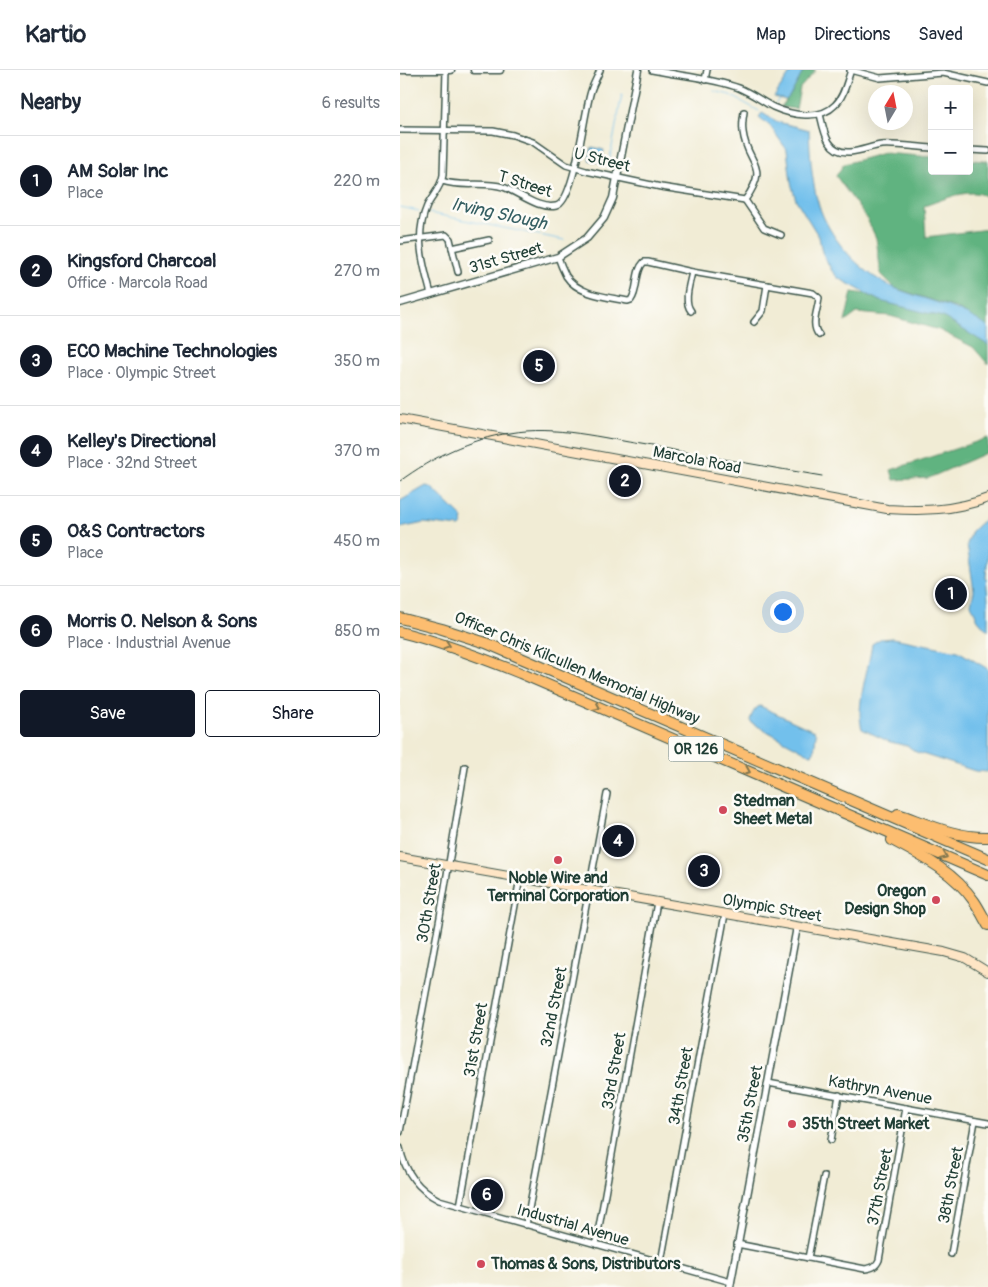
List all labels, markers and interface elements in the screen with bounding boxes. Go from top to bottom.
text: Kartio [25,20,86,49]
text: Map [756,23,786,46]
text: Directions [814,23,890,46]
text: Saved [918,23,963,46]
north arrow [868,85,913,130]
map controls [928,85,973,175]
button: + [928,85,973,130]
text: Nearby [20,89,81,116]
text: 6 results [322,93,380,113]
button: − [928,130,973,175]
street label: U Street [572,143,633,177]
text: AM Solar Inc [67,159,168,183]
street label: T Street [495,166,555,202]
text: 1 [33,171,39,191]
text: 220 m [334,171,380,191]
text: Place [67,183,103,203]
water label: Irving Slough [449,193,550,236]
street label: 31st Street [467,238,546,278]
text: Kingsford Charcoal [67,249,217,273]
text: 2 [32,261,40,281]
text: 270 m [334,261,380,281]
text: Office · Marcola Road [67,273,208,293]
text: ECO Machine Technologies [67,339,277,363]
pin: 5 [523,347,555,385]
text: 3 [32,351,40,371]
text: 350 m [334,351,380,371]
text: Place · Olympic Street [67,363,216,383]
text: Kelley's Directional [67,429,216,453]
text: 4 [31,441,41,461]
text: 370 m [334,441,380,461]
street label: Marcola Road [651,442,743,478]
text: Place · 32nd Street [67,453,197,473]
pin: 2 [609,462,641,500]
text: O&S Contractors [67,519,205,543]
text: 5 [32,531,40,551]
text: 450 m [333,531,380,551]
text: Place [67,543,103,563]
pin: 1 [935,575,967,613]
your location [770,599,796,625]
street label: Officer Chris Kilcullen Memorial Highway [451,607,703,729]
text: Morris O. Nelson & Sons [67,609,257,633]
text: 6 [31,621,41,641]
text: 850 m [335,621,380,641]
text: Place · Industrial Avenue [67,633,231,653]
one-way arrow [442,639,451,649]
button: Save [20,690,195,737]
button: Share [205,690,380,737]
one-way arrow [592,700,601,711]
road number: OR 126 [668,736,724,762]
one-way arrow [742,765,750,775]
place label: Stedman Sheet Metal [733,791,813,829]
marker: Stedman Sheet Metal [717,804,729,816]
pin: 4 [602,822,634,860]
one-way arrow [939,849,948,860]
pin: 3 [688,852,720,890]
marker: Noble Wire and Terminal Corporation [552,854,564,866]
street label: 30th Street [412,861,446,944]
place label: Noble Wire and Terminal Corporation [486,868,629,906]
place label: Oregon Design Shop [844,881,926,919]
street label: Olympic Street [721,889,824,927]
marker: Oregon Design Shop [930,894,942,906]
street label: 32nd Street [536,964,572,1049]
street label: 31st Street [460,1000,493,1079]
street label: 33rd Street [597,1030,631,1111]
street label: 34th Street [664,1045,698,1127]
street label: 35th Street [733,1063,767,1144]
street label: Kathryn Avenue [827,1071,933,1109]
place label: 35th Street Market [802,1114,930,1134]
marker: 35th Street Market [786,1118,798,1130]
street label: 38th Street [934,1144,968,1225]
street label: 37th Street [863,1146,897,1227]
pin: 6 [471,1176,503,1214]
street label: Industrial Avenue [515,1199,631,1251]
place label: Thomas & Sons, Distributors [490,1254,681,1274]
marker: Thomas & Sons, Distributors [475,1258,487,1270]

